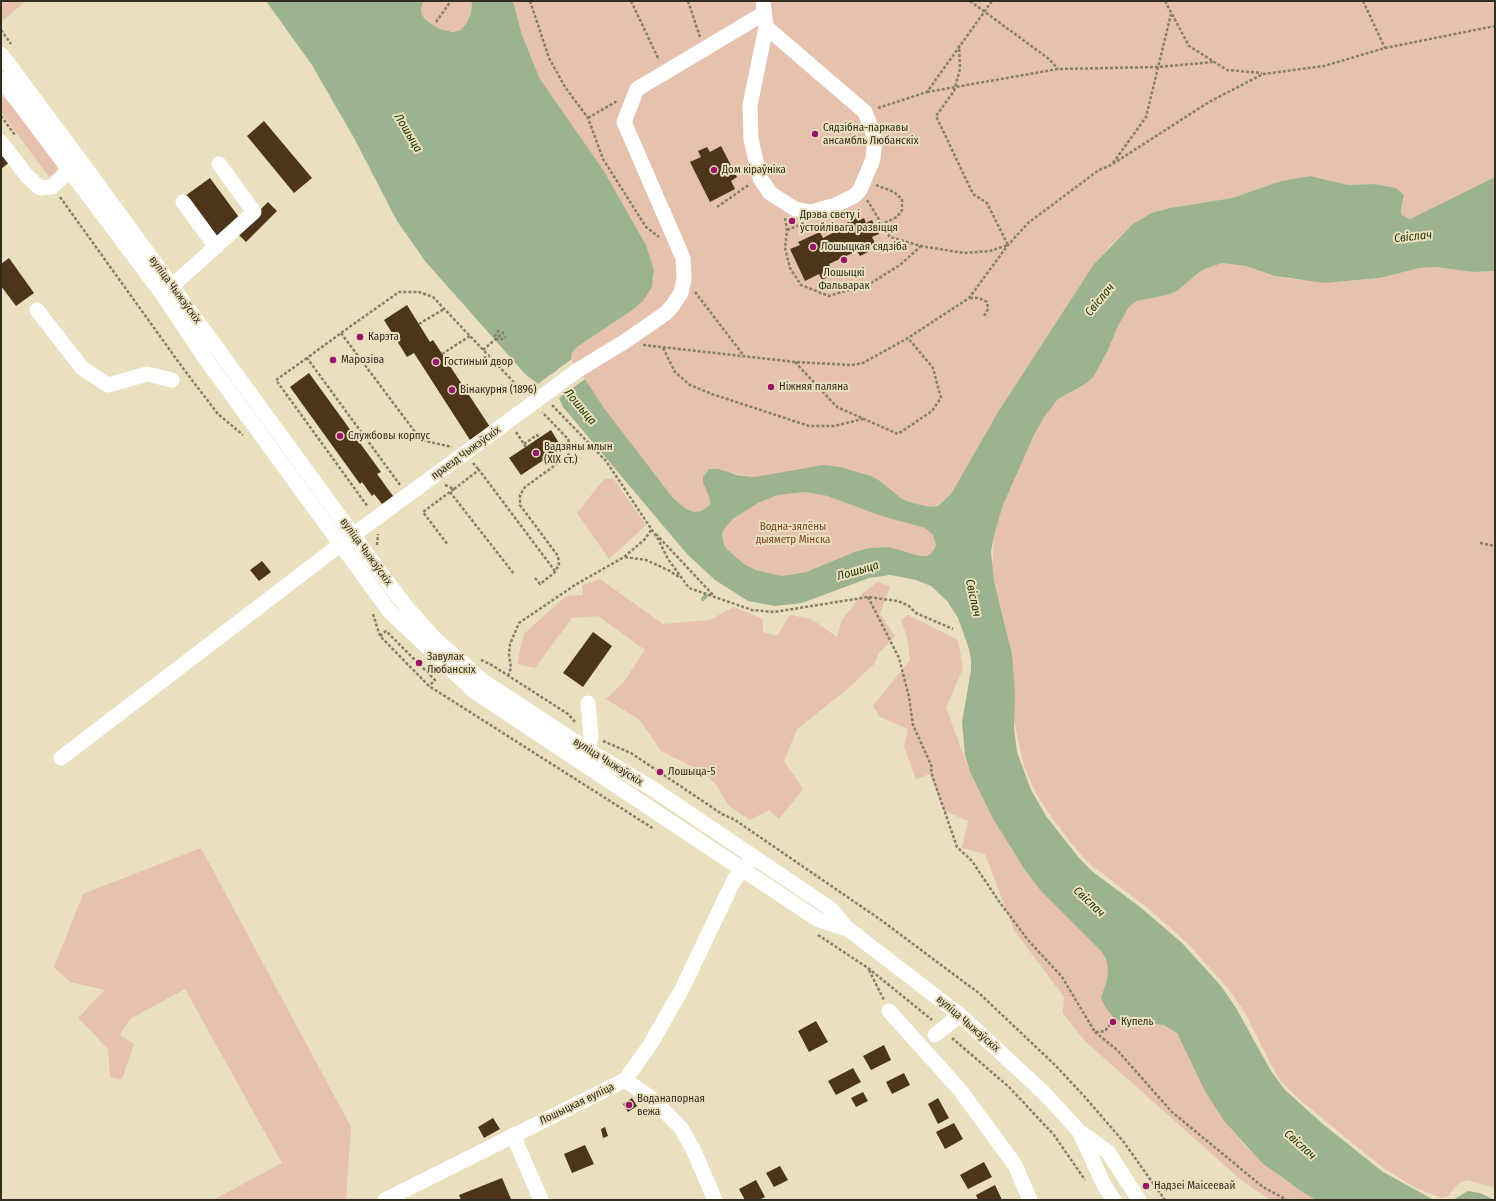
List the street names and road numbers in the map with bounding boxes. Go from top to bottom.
street label: вуліца Чыжэўскіх [146,254,204,326]
street label: праезд Чыжэўскіх [429,423,503,483]
street label: вуліца Чыжэўскіх [337,516,395,588]
street label: вуліца Чыжэўскіх [571,735,645,789]
street label: вуліца Чыжэўскіх [934,993,1002,1055]
street label: Лошыцкая вуліца [537,1080,617,1128]

